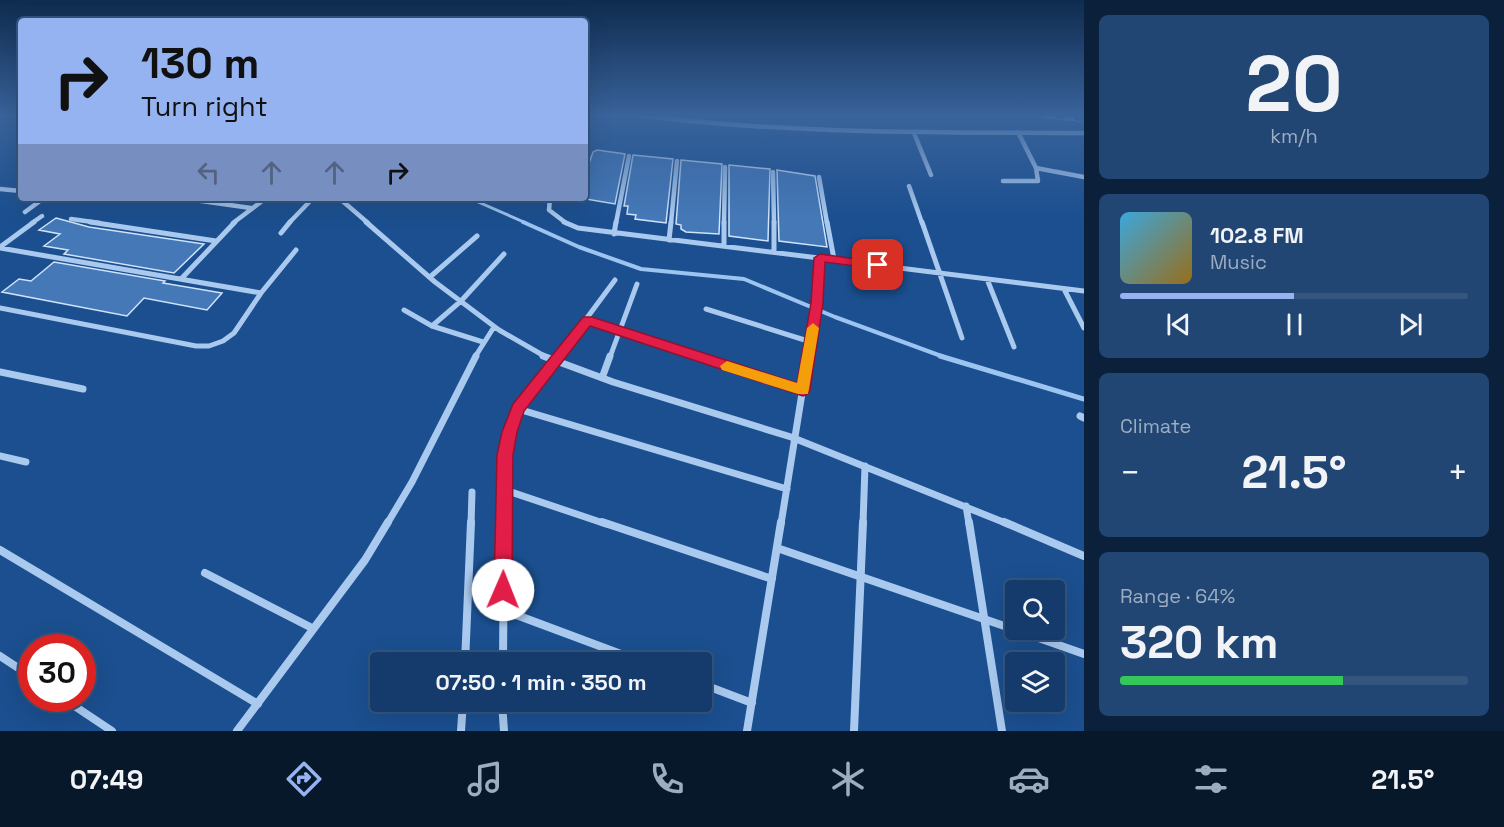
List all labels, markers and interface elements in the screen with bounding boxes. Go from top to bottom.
text: 20 [1246,34,1342,134]
text: 130 m [141,37,259,90]
icon: right [42,42,120,120]
text: Turn right [141,89,268,124]
text: km/h [1270,123,1318,149]
icon: left [192,156,225,189]
icon: ahead [255,156,288,189]
icon: ahead [318,156,351,189]
icon: right [381,156,414,189]
text: 102.8 FM [1210,221,1304,249]
pin [852,239,903,290]
icon: arrive [861,248,894,281]
text: Music [1210,249,1267,275]
icon: previous [1162,308,1195,341]
icon: pause [1278,308,1311,341]
icon: next [1394,308,1427,341]
text: Climate [1120,413,1191,439]
text: 21.5° [1241,444,1347,501]
text: − [1120,452,1140,494]
text: + [1448,452,1468,494]
position arrow [471,558,535,622]
map controls [1005,580,1065,712]
button: search [1005,580,1065,640]
text: Range · 64% [1120,583,1235,609]
text: 320 km [1120,614,1279,671]
speed limit sign: 30 [18,634,96,712]
button: layers [1005,652,1065,712]
text: 07:50 · 1 min · 350 m [436,668,646,696]
icon: directions [283,758,325,800]
icon: music [464,758,506,800]
icon: phone [646,758,688,800]
icon: climate [827,758,869,800]
icon: car [1008,758,1050,800]
icon: filters [1190,758,1232,800]
text: 07:49 [70,762,144,797]
text: 21.5° [1371,762,1434,797]

